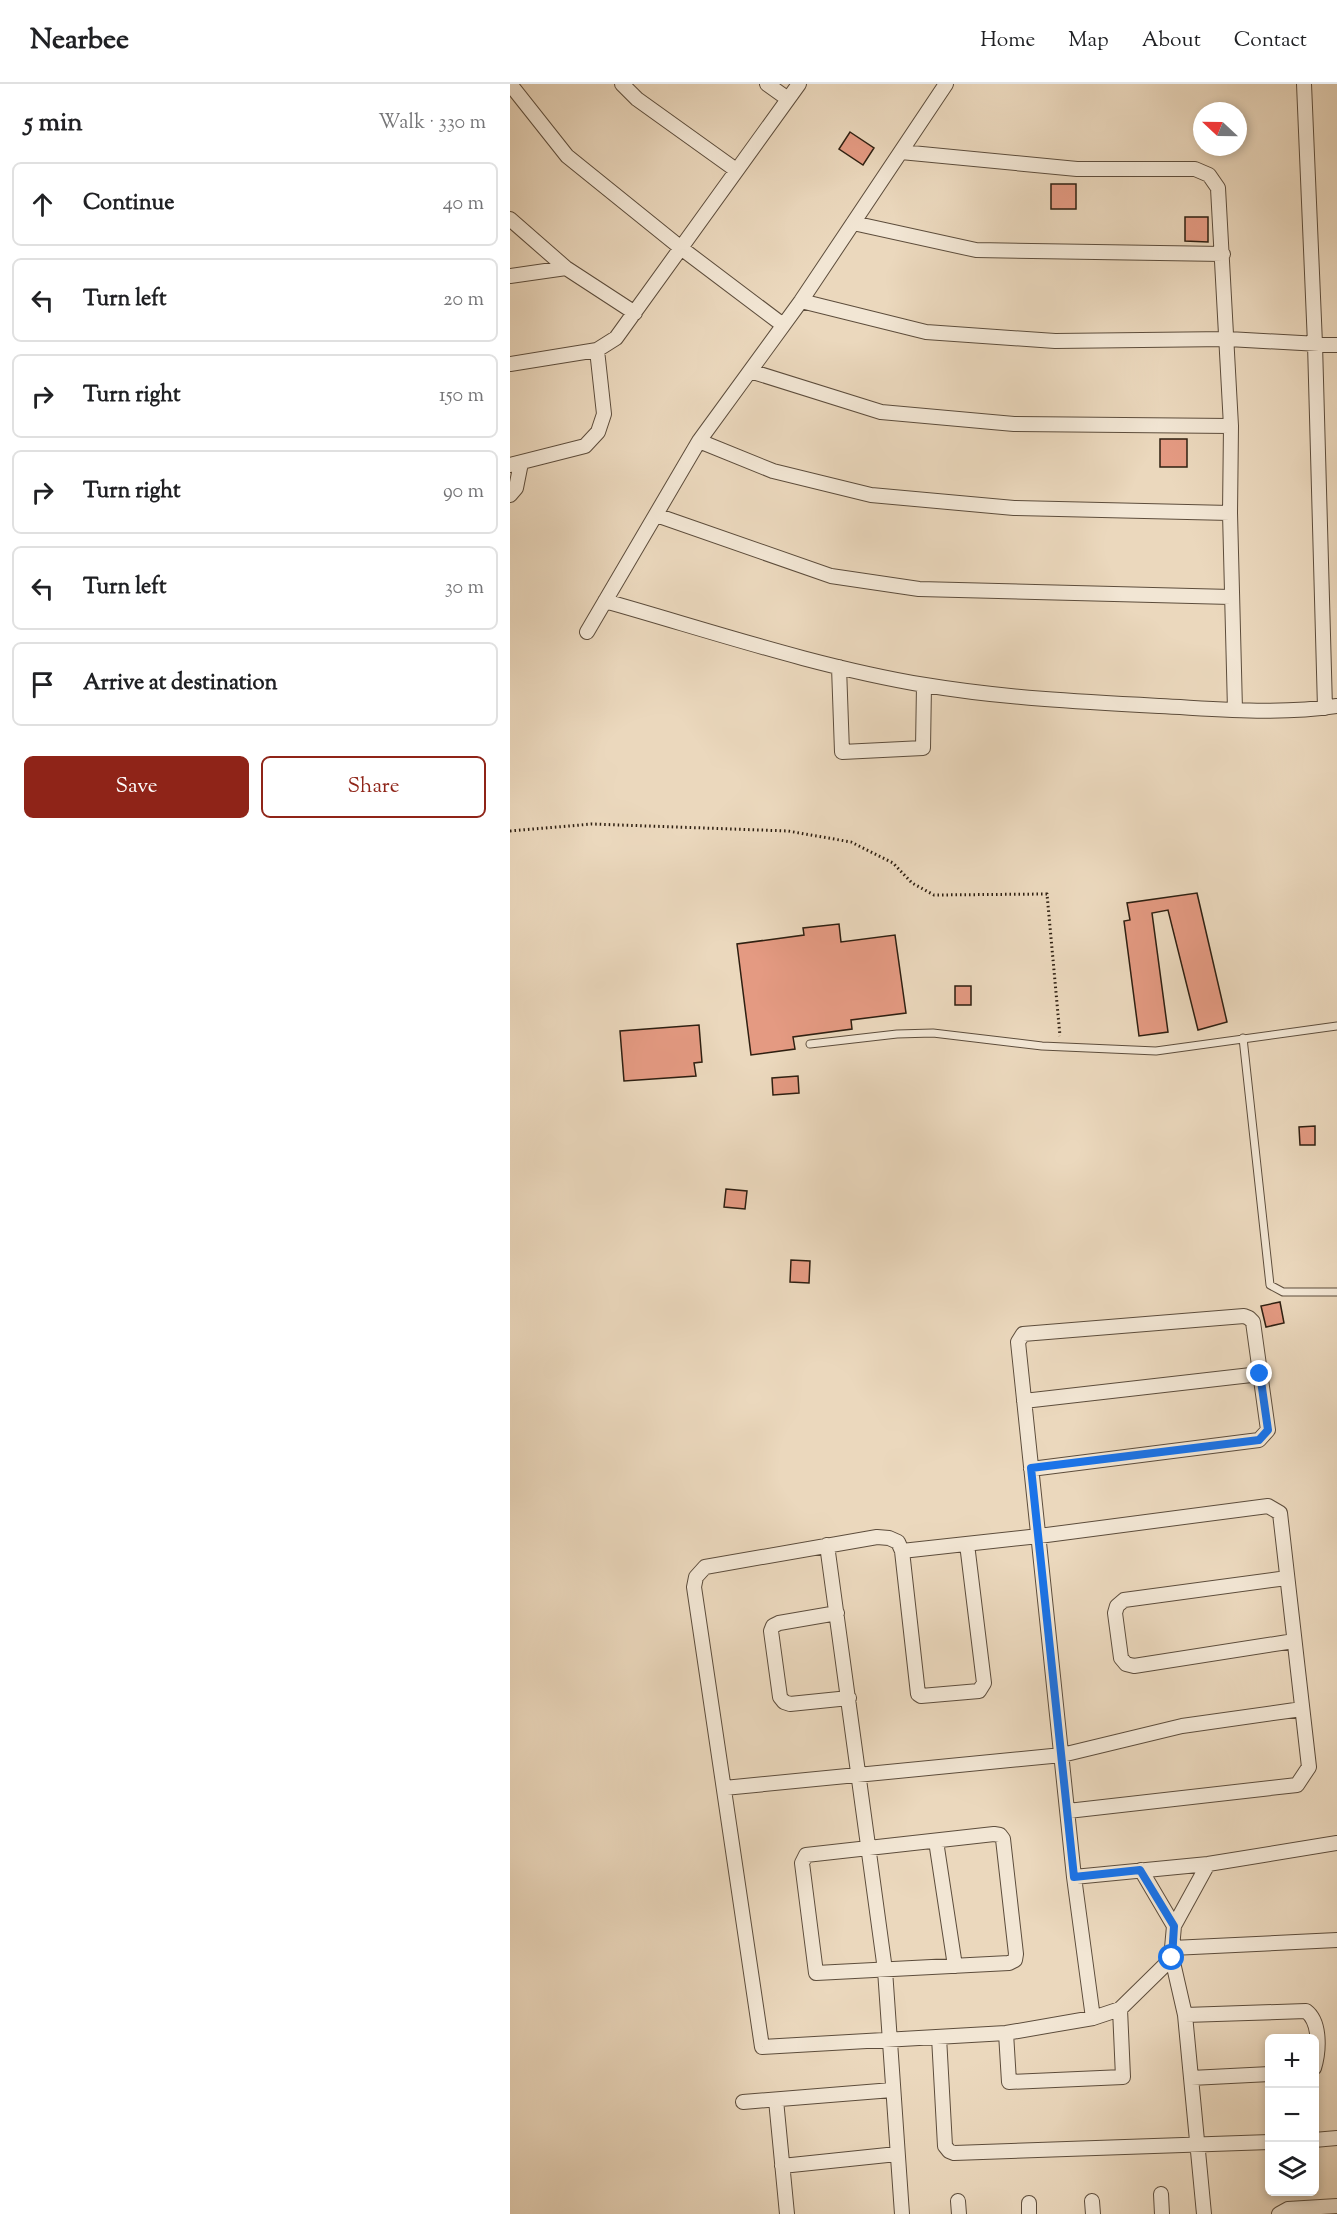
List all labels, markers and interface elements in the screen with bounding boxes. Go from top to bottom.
text: Nearbee [30,21,129,61]
text: Home [980,26,1035,56]
text: Map [1068,26,1109,56]
text: About [1142,26,1201,56]
text: Contact [1234,26,1307,56]
north arrow [1193,102,1247,156]
text: 5 min [24,105,83,142]
text: Walk · 330 m [378,109,486,138]
icon: ahead [26,188,59,221]
text: Continue [83,188,174,220]
text: 40 m [443,190,484,219]
icon: left [26,284,59,317]
text: Turn left [83,284,166,316]
text: 20 m [443,286,484,315]
icon: right [26,380,59,413]
text: Turn right [83,380,180,412]
text: 150 m [439,382,484,411]
icon: right [26,476,59,509]
text: Turn right [83,476,180,508]
text: 90 m [443,478,484,507]
icon: left [26,572,59,605]
text: Turn left [83,572,166,604]
text: 30 m [445,574,484,603]
icon: arrive [26,668,59,701]
text: Arrive at destination [83,668,278,700]
button: Save [24,756,249,818]
button: Share [261,756,486,818]
route end [1246,1360,1272,1386]
route start [1158,1944,1184,1970]
map controls [1265,2034,1319,2196]
button: + [1265,2034,1319,2088]
button: − [1265,2088,1319,2142]
button: layers [1265,2142,1319,2196]

